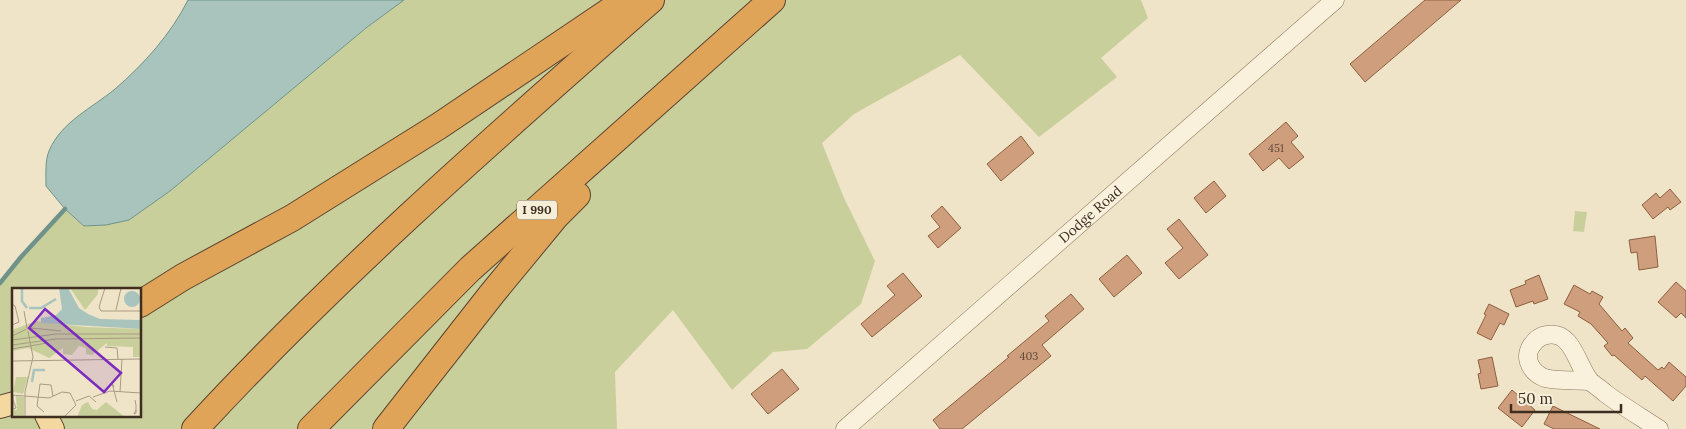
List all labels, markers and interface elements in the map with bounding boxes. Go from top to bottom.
house number: 451 [1268,141,1284,155]
street label: Dodge Road [1055,182,1126,247]
road number: I 990 [517,200,557,220]
inset map [12,288,141,416]
house number: 403 [1020,349,1038,363]
scale bar [1511,382,1621,414]
text: 50 m [1518,389,1553,408]

